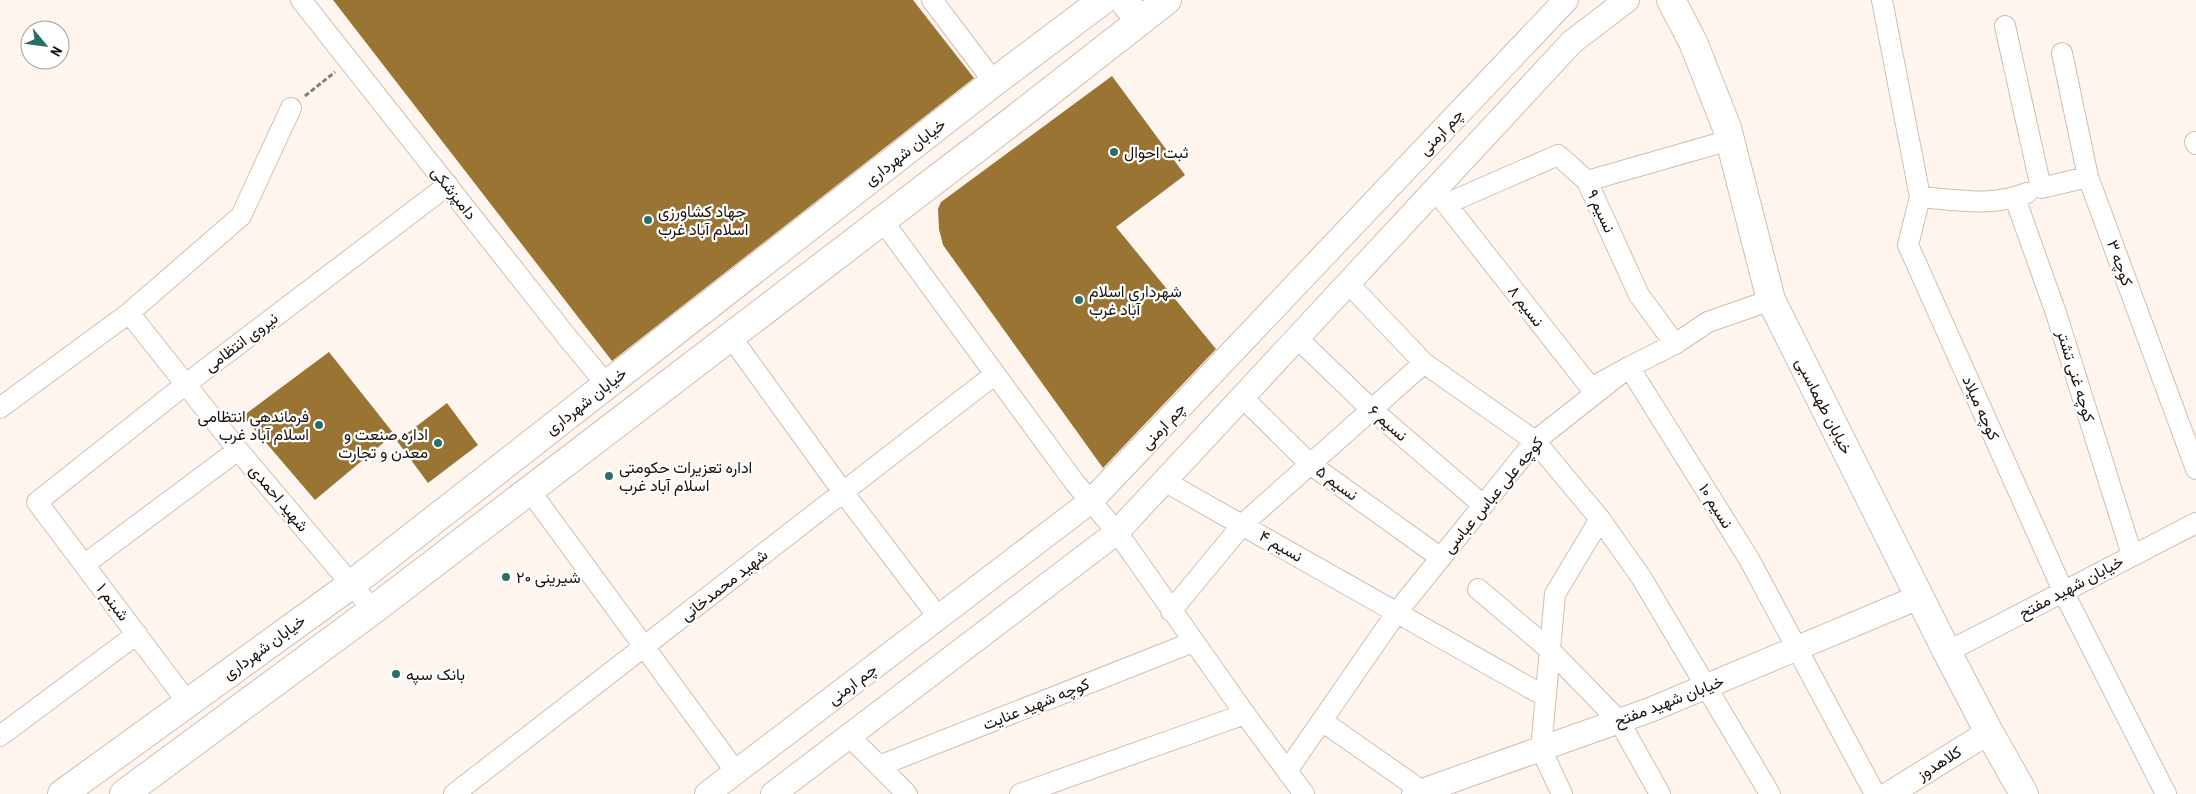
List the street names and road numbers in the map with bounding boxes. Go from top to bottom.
street label: چم ارمنی [1415,105,1469,161]
street label: خیابان شهرداری [861,114,950,190]
street label: دامپزشکی [426,163,481,225]
street label: نسیم ۹ [1582,186,1619,236]
street label: کوچه ۳ [2101,237,2137,289]
street label: نسیم ۸ [1503,282,1548,331]
street label: نیروی انتظامی [200,308,282,377]
street label: کوچه غنی تشتر [2051,327,2099,425]
street label: خیابان طهماسبی [1791,355,1857,458]
street label: خیابان شهرداری [542,363,631,439]
street label: کوچه میلاد [1957,373,2004,444]
street label: چم ارمنی [1137,399,1191,455]
street label: نسیم ۶ [1364,401,1411,446]
street label: کوچه علی عباس عباسی [1439,433,1549,558]
street label: شهید احمدی [245,460,313,536]
street label: نسیم ۵ [1312,461,1362,505]
street label: نسیم ۱۰ [1694,480,1737,532]
street label: نسیم ۴ [1255,526,1306,567]
street label: شهید محمدخانی [677,545,772,626]
street label: خیابان شهید مفتح [2015,551,2128,624]
street label: شبنم ۱ [92,580,133,625]
street label: خیابان شهرداری [219,610,310,684]
street label: چم ارمنی [824,659,882,710]
street label: خیابان شهید مفتح [1611,671,1727,733]
street label: کوچه شهید عنایت [980,674,1093,736]
street label: کلاهدوز [1912,742,1965,785]

